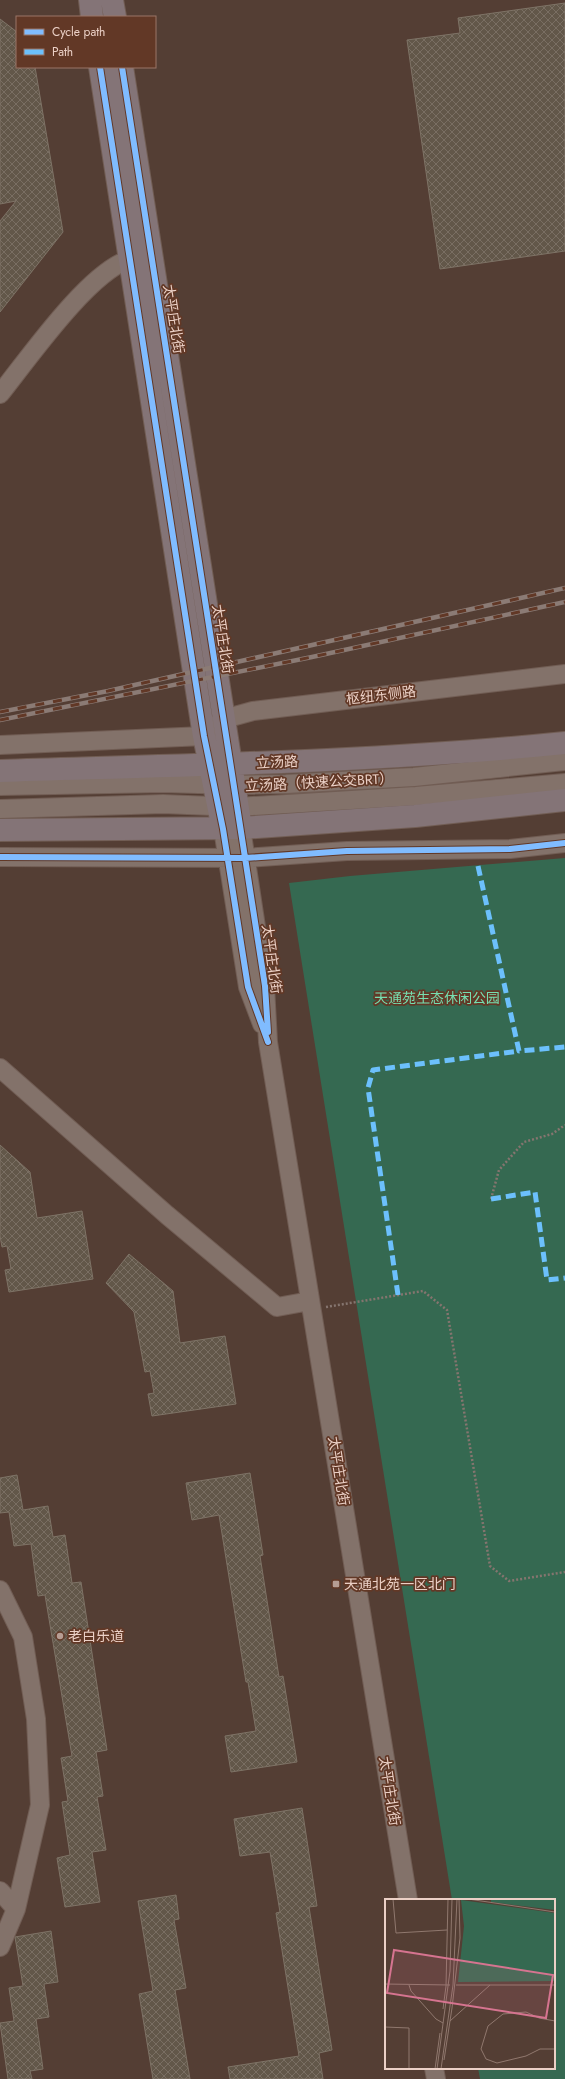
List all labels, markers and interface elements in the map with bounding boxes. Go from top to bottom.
legend [16,16,156,68]
text: Cycle path [52,23,105,41]
text: Path [52,43,73,61]
street label: 太平庄北街 [159,283,189,355]
street label: 太平庄北街 [208,603,238,675]
street label: 枢纽东侧路 [345,681,417,709]
street label: 立汤路 [256,751,298,773]
street label: 立汤路（快速公交BRT） [244,768,394,796]
street label: 太平庄北街 [257,923,287,995]
park label: 天通苑生态休闲公园 [374,988,500,1008]
street label: 太平庄北街 [324,1435,354,1507]
place label: 天通北苑一区北门 [344,1574,456,1594]
marker: 天通北苑一区北门 [331,1579,341,1589]
place label: 老白乐道 [68,1626,124,1646]
marker: 老白乐道 [55,1631,65,1641]
street label: 太平庄北街 [375,1755,405,1827]
inset map [385,1899,555,2069]

